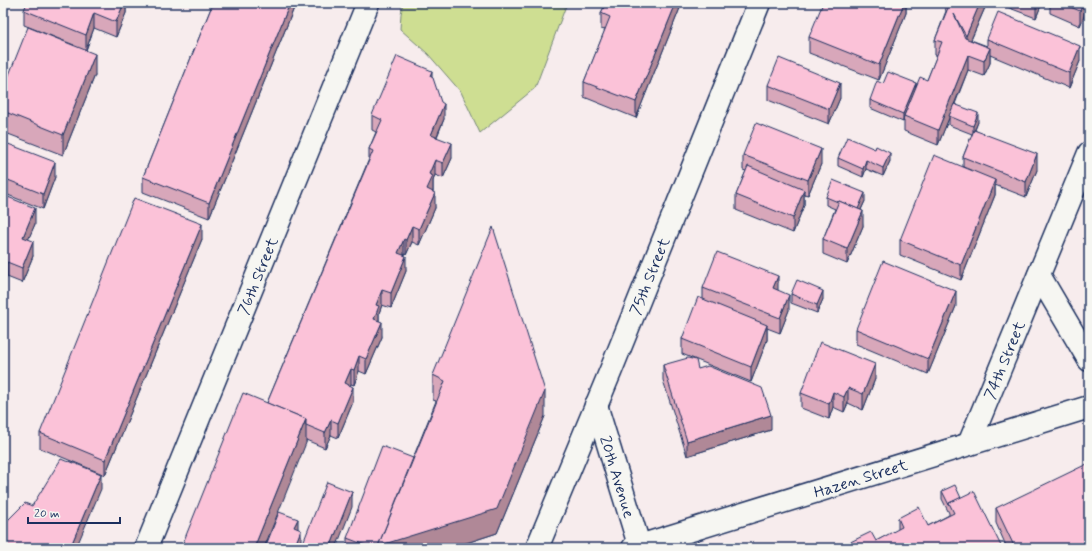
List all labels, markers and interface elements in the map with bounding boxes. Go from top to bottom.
street label: 76th Street [233,234,284,318]
street label: 75th Street [625,234,676,319]
street label: 74th Street [980,317,1031,403]
street label: 20th Avenue [594,433,639,521]
street label: Hazen Street [811,455,911,504]
scale bar [28,499,120,525]
text: 20 m [34,506,60,522]

